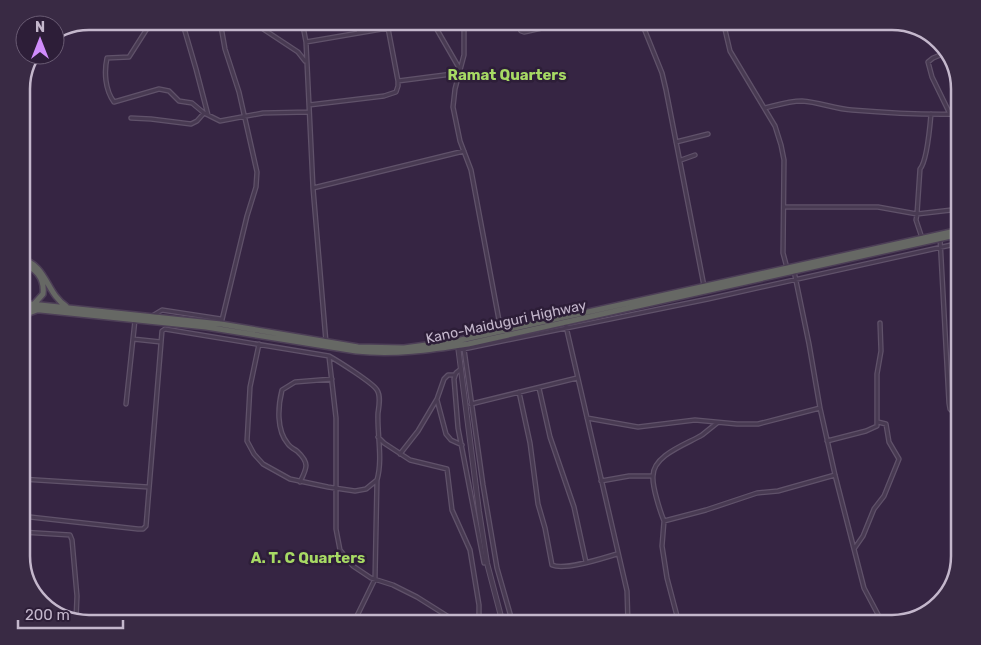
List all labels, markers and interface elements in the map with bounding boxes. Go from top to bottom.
north arrow [15,15,65,65]
text: N [35,19,45,36]
district label: Ramat Quarters [448,66,566,84]
street label: Kano-Maiduguri Highway [424,297,588,347]
district label: A. T. C Quarters [251,549,365,567]
scale bar [18,598,122,630]
text: 200 m [25,606,70,624]

